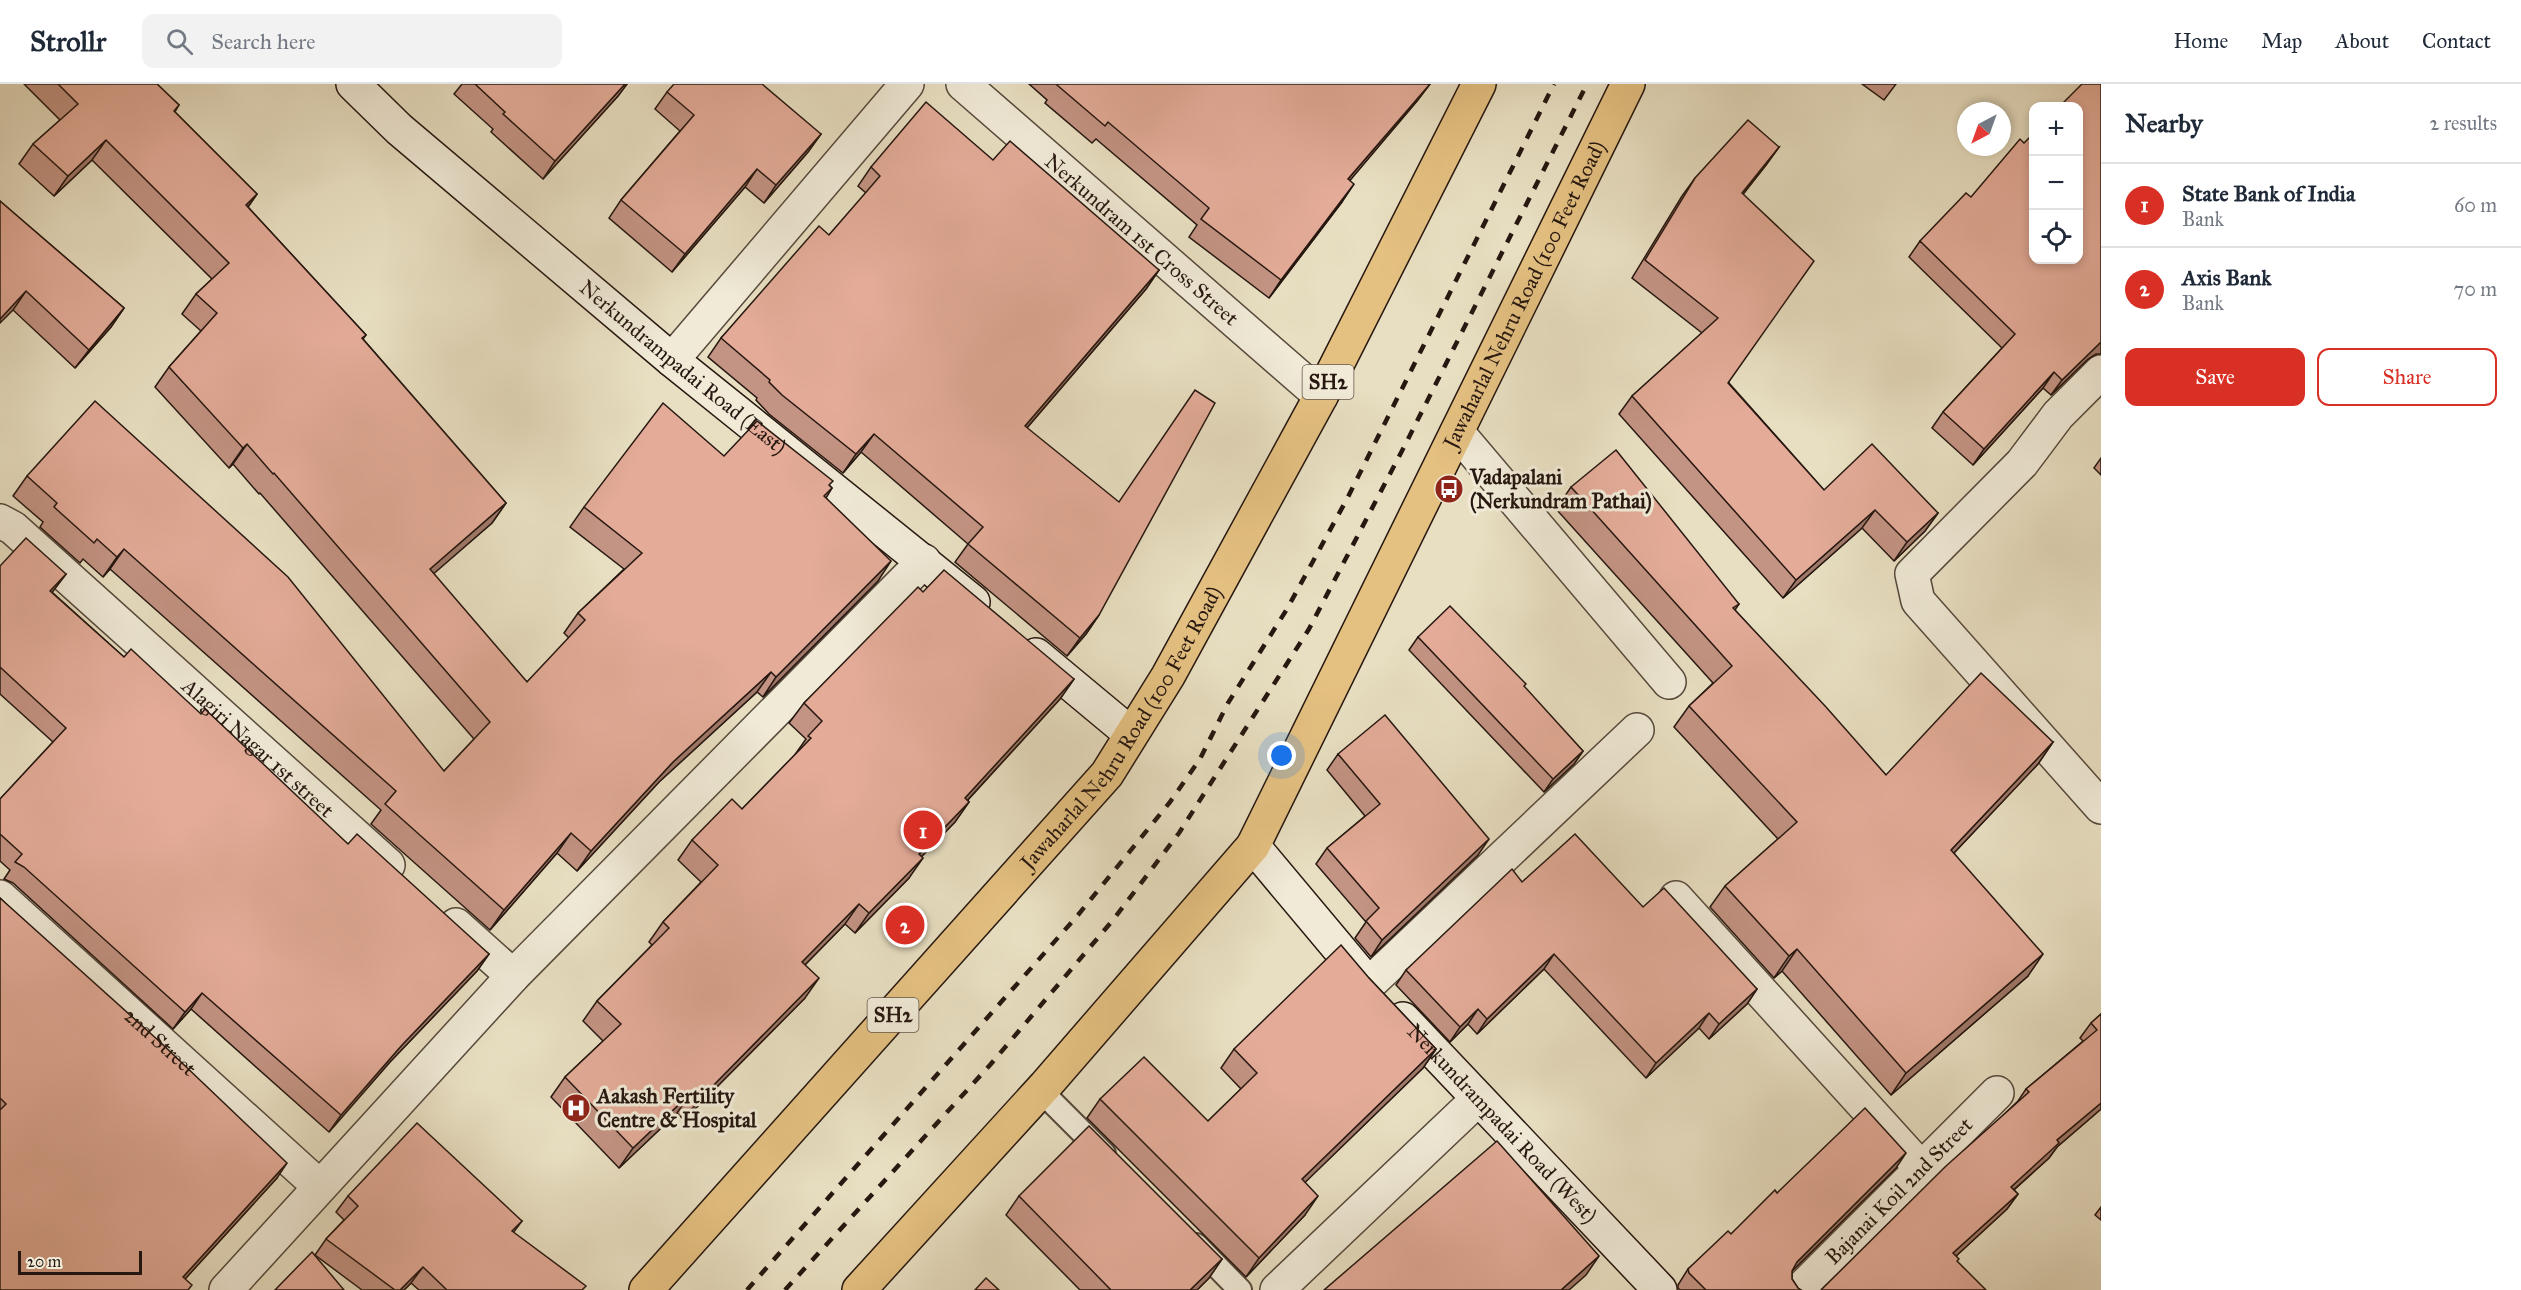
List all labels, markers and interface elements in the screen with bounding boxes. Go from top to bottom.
search box [142,14,562,68]
text: Strollr [30,24,106,59]
icon: search [163,25,196,58]
text: Search here [211,28,315,55]
text: Home [2173,28,2228,54]
text: Map [2261,28,2302,54]
text: About [2335,28,2389,54]
text: Contact [2422,28,2491,54]
north arrow [1957,102,2011,156]
map controls [2029,102,2083,264]
button: + [2029,102,2083,156]
text: Nearby [2125,107,2203,139]
text: 2 results [2429,111,2497,135]
street label: Jawaharlal Nehru Road (100 Feet Road) [1437,137,1611,455]
street label: Nerkundram 1st Cross Street [1039,148,1244,332]
button: − [2029,156,2083,210]
text: State Bank of India [2182,180,2355,207]
text: 1 [2141,193,2148,217]
text: 60 m [2454,193,2497,217]
text: Bank [2182,207,2224,231]
button: locate [2029,210,2083,264]
text: Axis Bank [2182,264,2271,291]
street label: Nerkundrampadai Road (East) [574,274,792,460]
text: 2 [2140,277,2149,301]
text: 70 m [2454,277,2497,301]
text: Bank [2182,291,2224,315]
button: Save [2125,348,2305,406]
button: Share [2317,348,2497,406]
road number: SH2 [1302,365,1354,399]
place label: Vadapalani (Nerkundram Pathai) [1469,464,1652,514]
bus stop icon: Vadapalani (Nerkundram Pathai) [1433,473,1465,505]
street label: Jawaharlal Nehru Road (100 Feet Road) [1013,582,1228,876]
street label: Alagiri Nagar 1st street [176,672,340,823]
your location [1267,741,1296,770]
pin: 1 [904,808,942,852]
pin: 2 [886,902,924,948]
road number: SH2 [868,998,918,1032]
street label: 2nd Street [118,1003,202,1082]
street label: Nerkundrampadai Road (West) [1402,1019,1603,1228]
place label: Aakash Fertility Centre & Hospital [595,1083,758,1133]
hospital icon: Aakash Fertility Centre & Hospital [560,1092,592,1124]
street label: Bajanai Koil 2nd Street [1820,1112,1978,1270]
scale bar [18,1248,142,1276]
text: 20 m [27,1252,61,1271]

